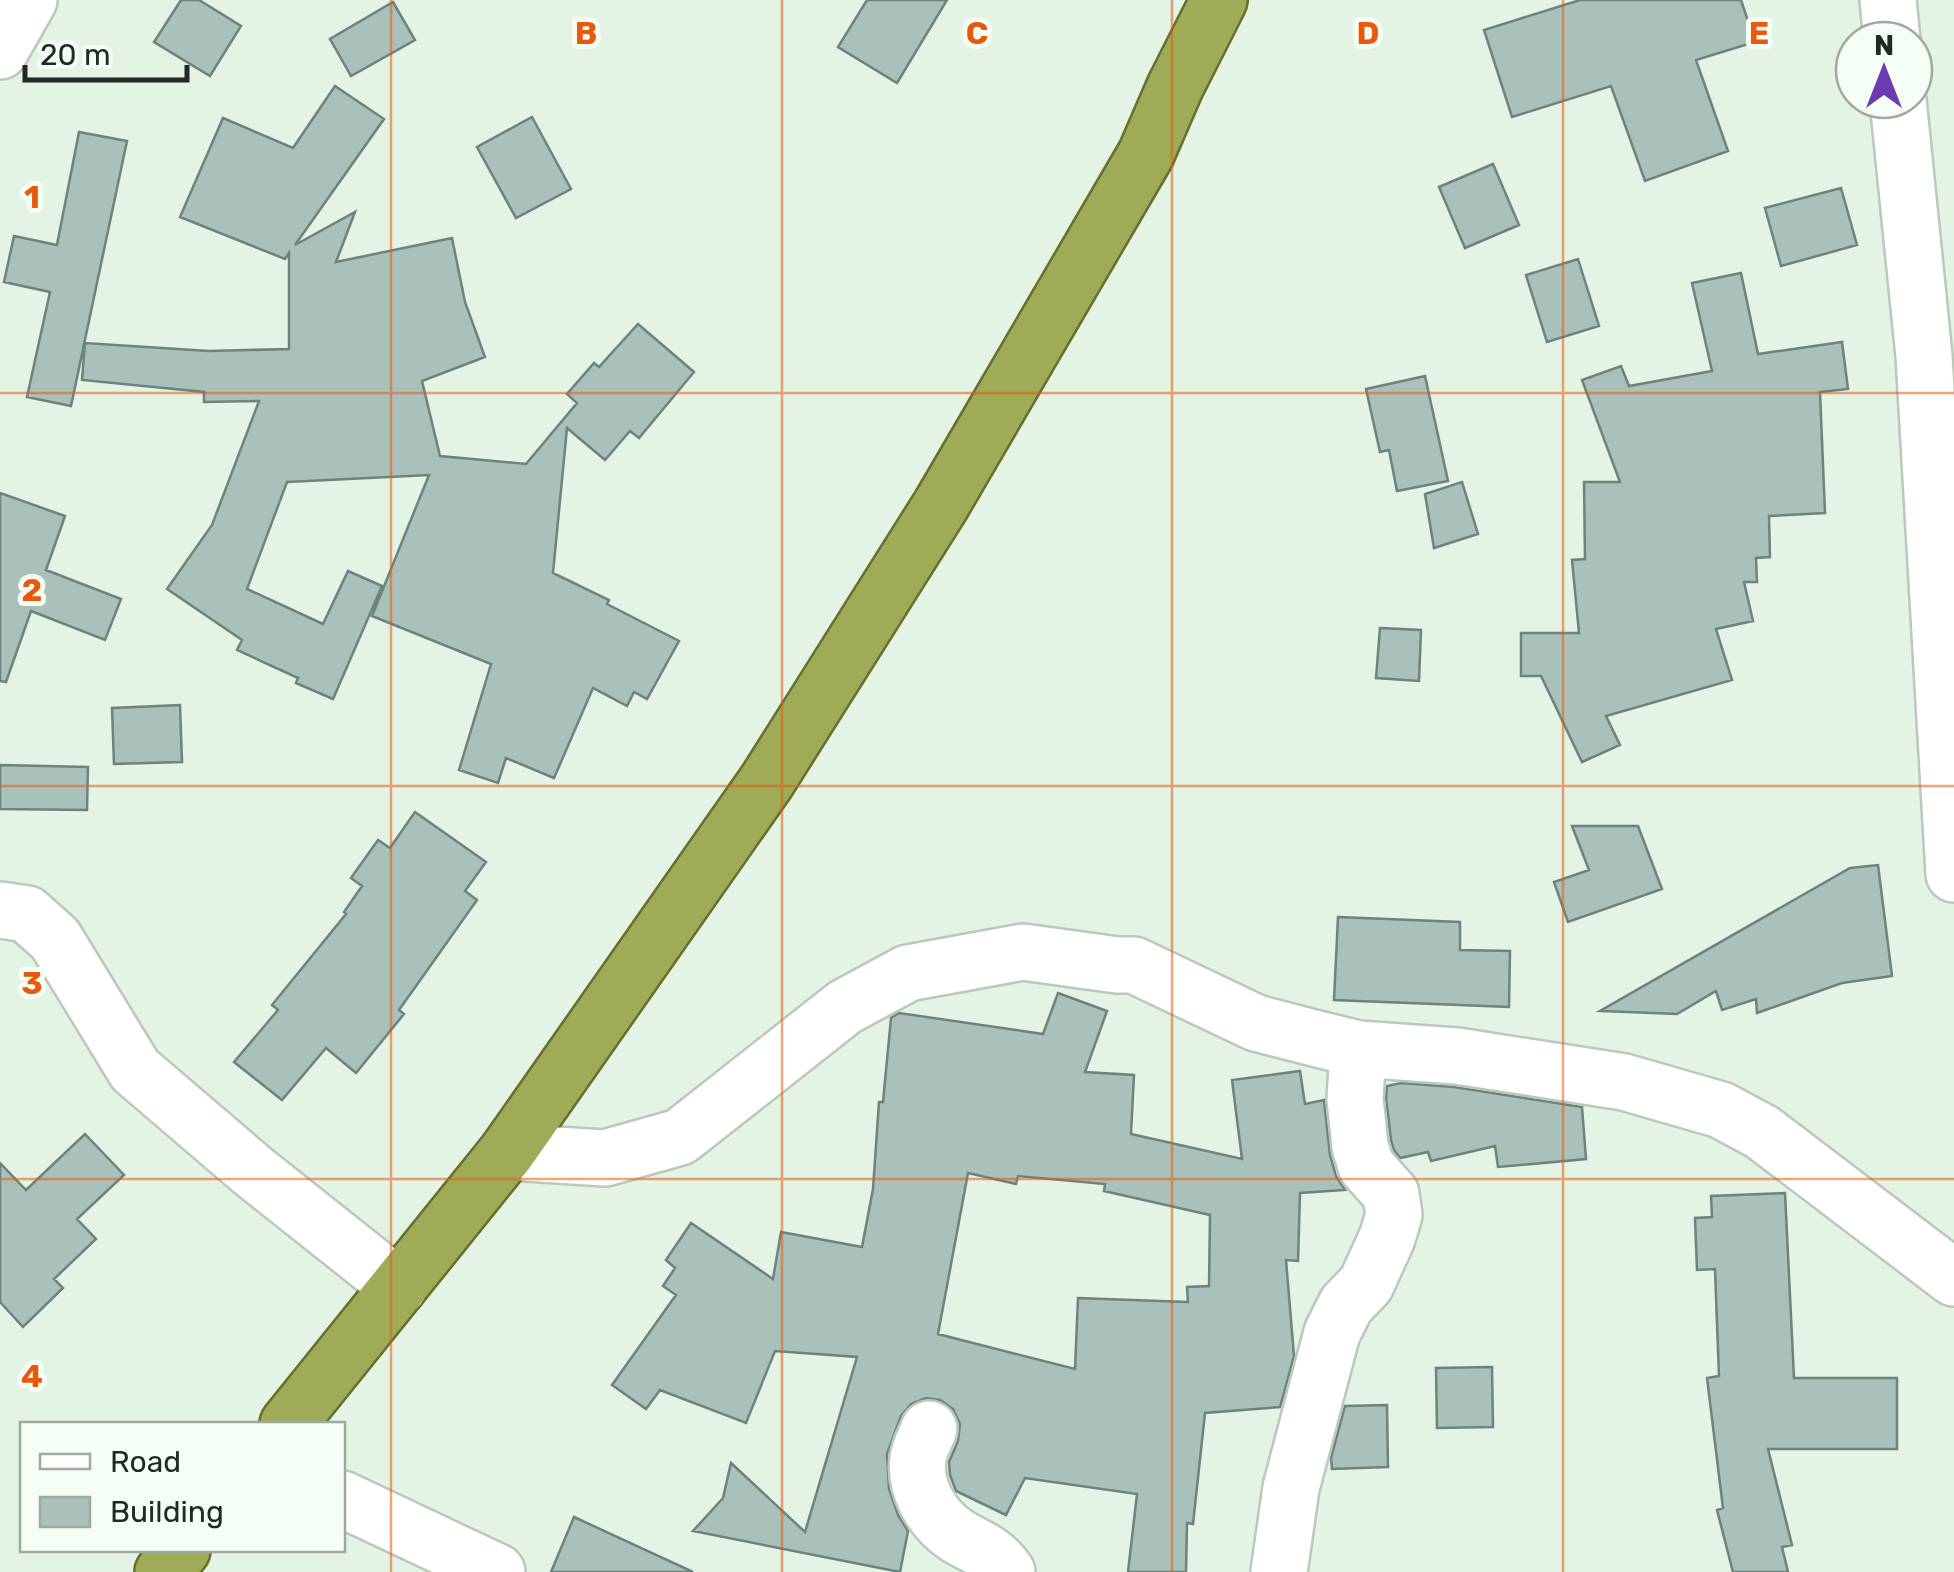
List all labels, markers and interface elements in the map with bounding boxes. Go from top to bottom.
text: B [575,14,597,52]
text: C [966,14,988,52]
text: D [1357,14,1379,52]
text: E [1749,14,1769,52]
scale bar [25,20,188,82]
north arrow [1834,20,1934,120]
text: N [1874,29,1894,62]
text: 20 m [40,37,111,73]
text: 1 [24,178,40,216]
text: 2 [22,571,42,609]
text: 3 [21,964,43,1002]
text: 4 [21,1357,43,1395]
legend [20,1422,345,1552]
text: Road [110,1444,181,1480]
text: Building [110,1494,224,1530]

